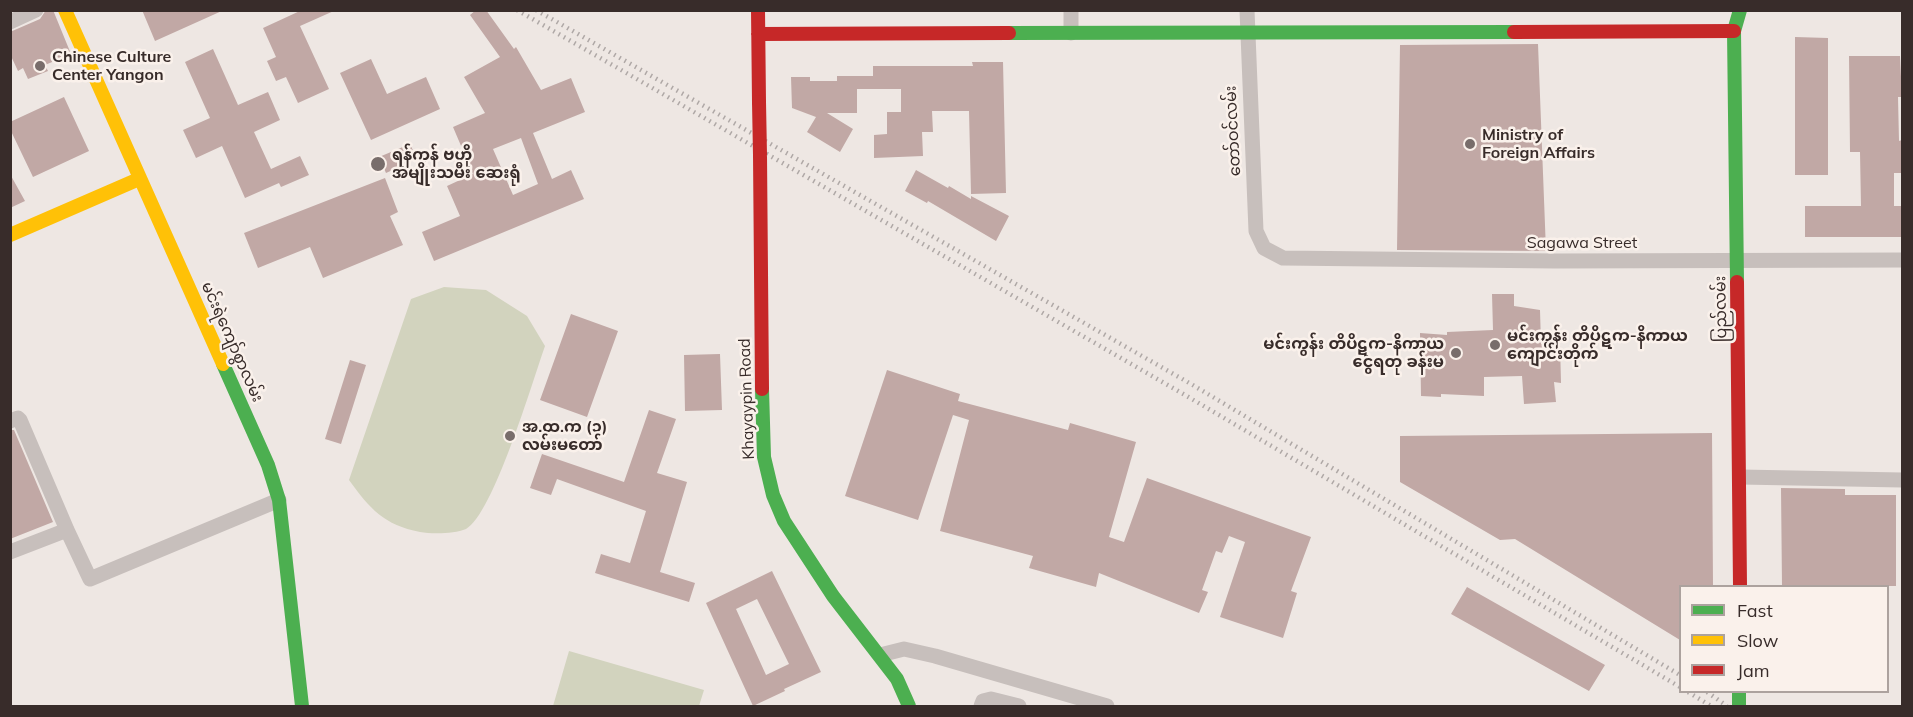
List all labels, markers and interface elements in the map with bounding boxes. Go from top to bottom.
place label: Chinese Culture Center Yangon [52,47,171,85]
marker: Chinese Culture Center Yangon [33,59,47,73]
street label: တော်ဝင်လမ်း [1221,85,1245,177]
place label: Ministry of Foreign Affairs [1482,125,1595,163]
marker: Ministry of Foreign Affairs [1463,137,1477,151]
place label: ရန်ကုန် ဗဟို အမျိုးသမီး ဆေးရုံ [392,145,521,183]
marker: ရန်ကုန် ဗဟို အမျိုးသမီး ဆေးရုံ [369,155,387,173]
street label: Sagawa Street [1527,233,1637,253]
street label: ပြည်လမ်း [1711,276,1731,342]
street label: မင်းရဲကျော်စွာလမ်း [197,279,267,405]
place label: မင်းကွန်း တိပိဋက-နိကာယ ကျောင်းတိုက် [1507,326,1688,364]
place label: မင်းကွန်း တိပိဋက-နိကာယ ငွေရတု ခန်းမ [1263,334,1444,372]
street label: Khayaypin Road [735,338,759,460]
marker: မင်းကွန်း တိပိဋက-နိကာယ ကျောင်းတိုက် [1488,338,1502,352]
marker: မင်းကွန်း တိပိဋက-နိကာယ ငွေရတု ခန်းမ [1449,346,1463,360]
place label: အ.ထ.က (၁) လမ်းမတော် [522,417,607,455]
marker: အ.ထ.က (၁) လမ်းမတော် [503,429,517,443]
legend [1679,585,1889,693]
text: Fast [1737,599,1773,622]
text: Slow [1737,629,1778,652]
text: Jam [1737,659,1770,682]

